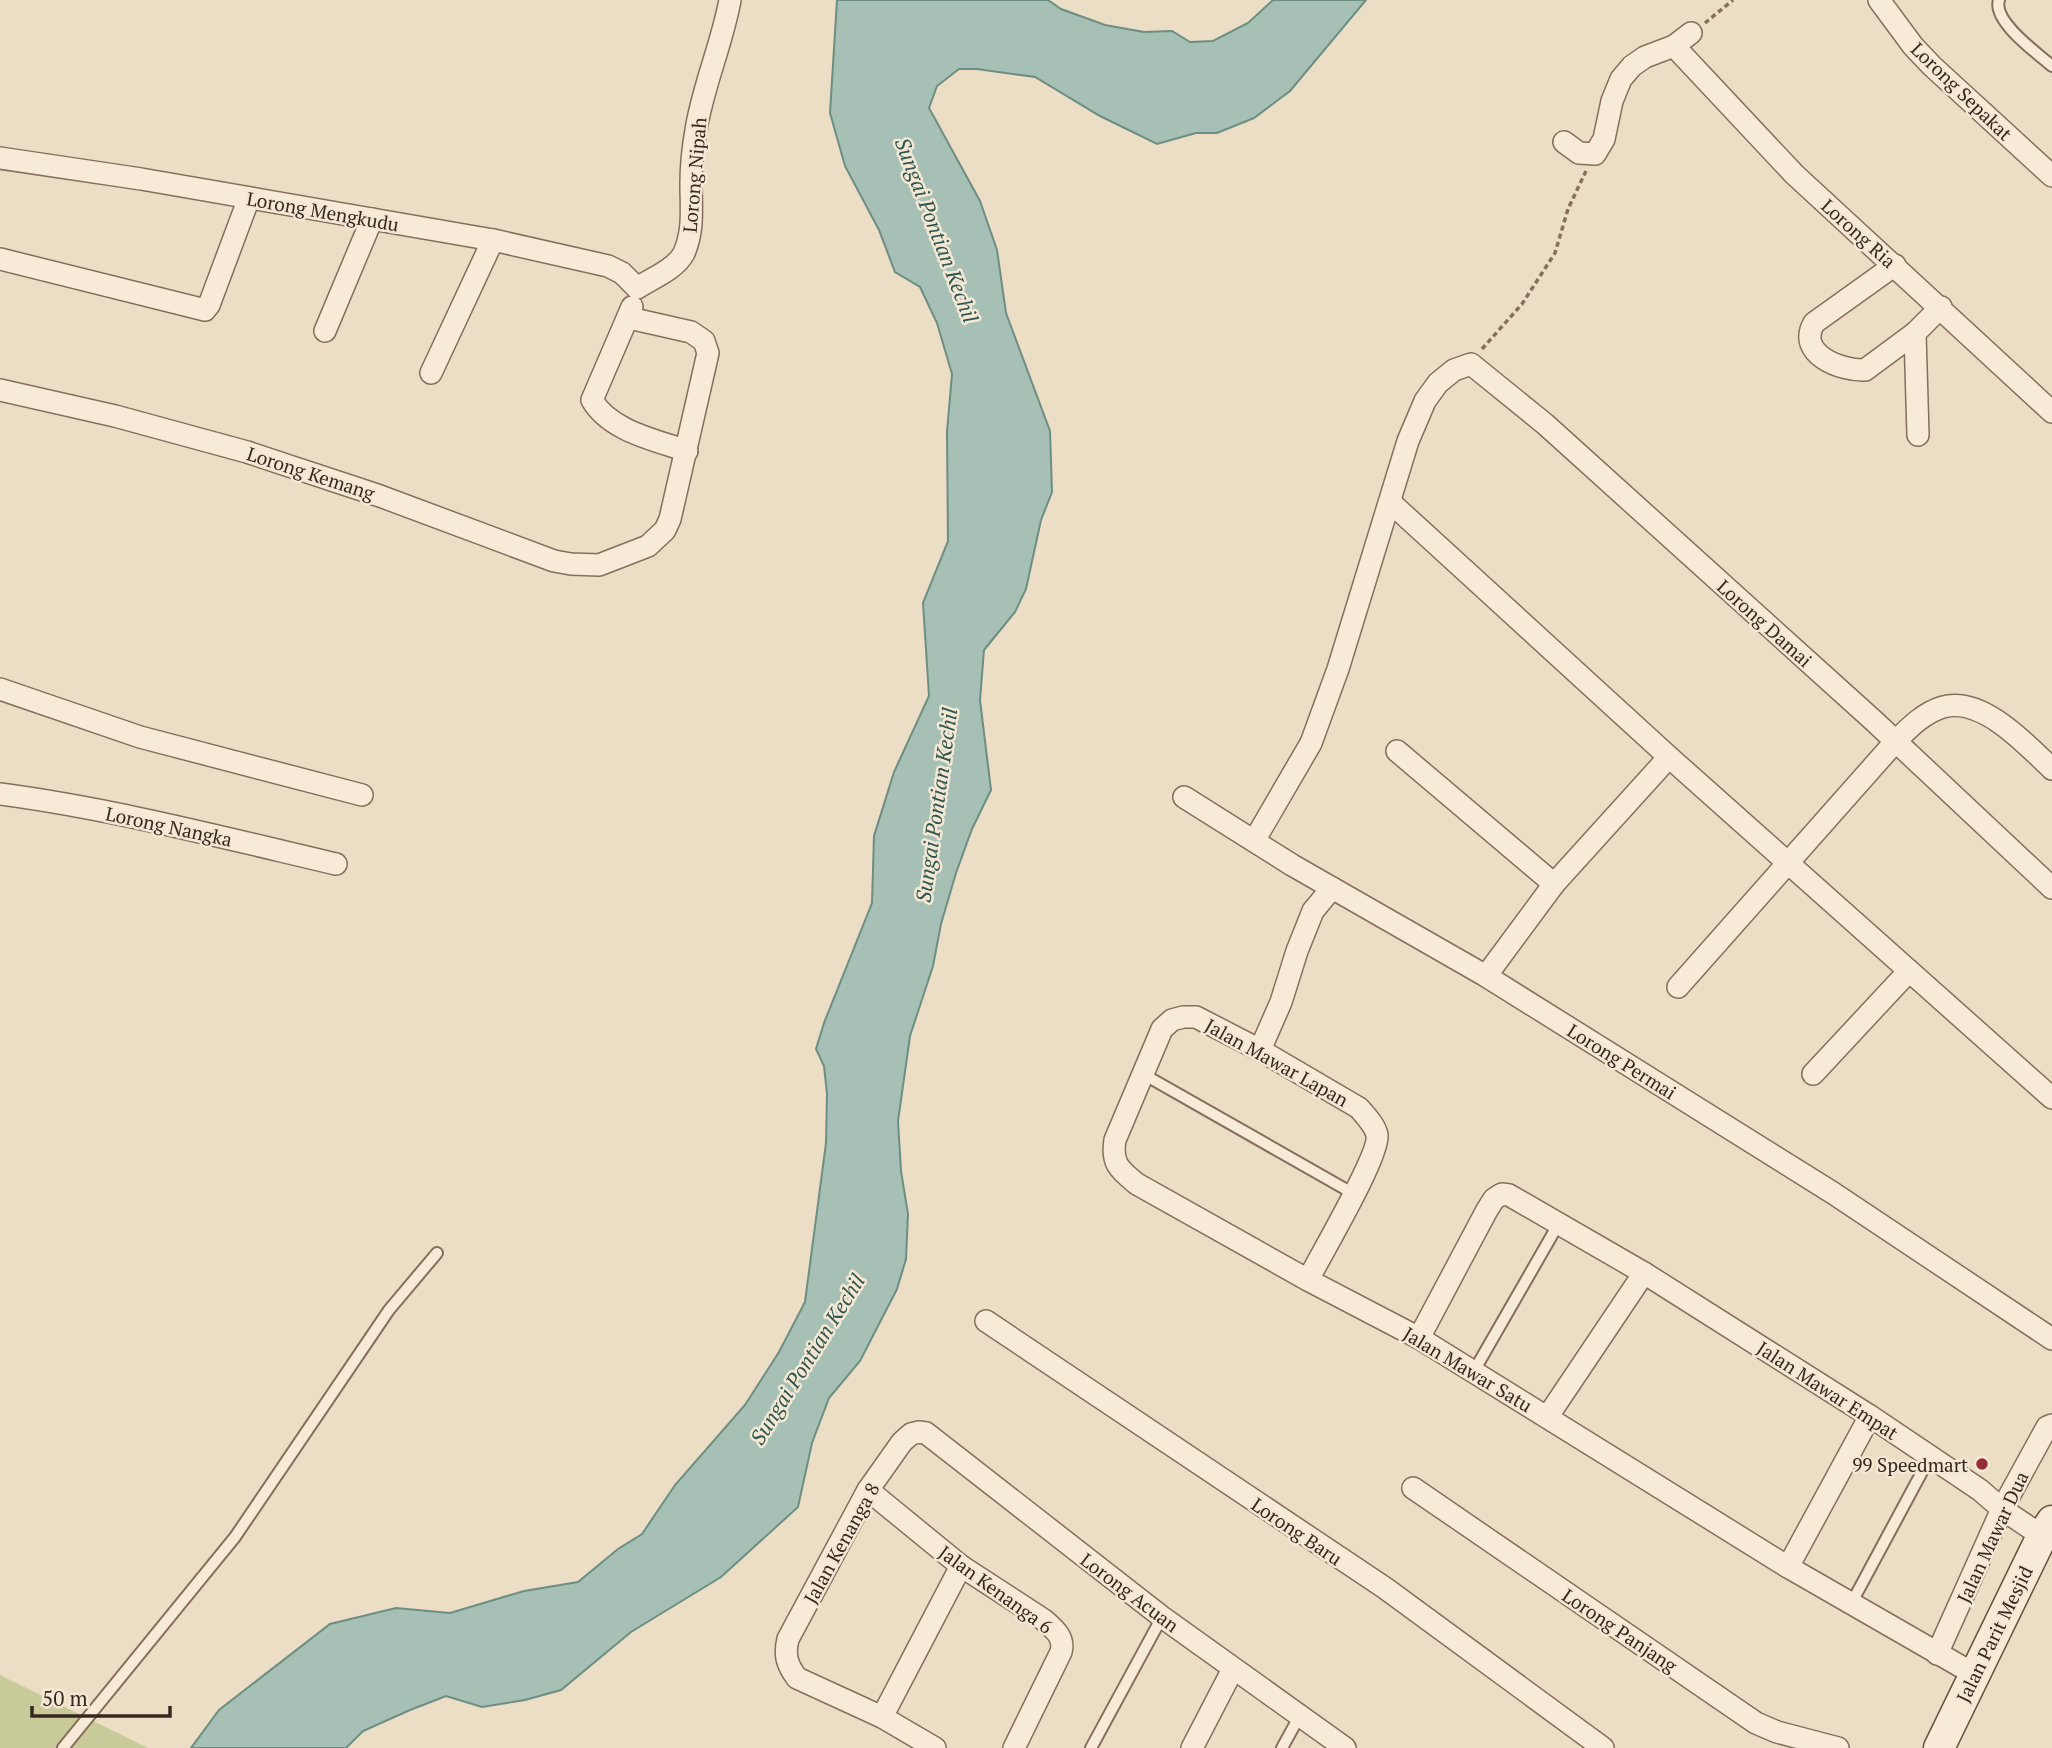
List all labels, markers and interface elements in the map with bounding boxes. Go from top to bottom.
street label: Lorong Sepakat [1906,36,2018,146]
street label: Lorong Nipah [677,116,711,234]
water label: Sungai Pontian Kechil [889,133,985,327]
street label: Lorong Mengkudu [245,185,401,237]
street label: Lorong Ria [1816,193,1902,273]
street label: Lorong Kemang [244,441,379,506]
street label: Lorong Damai [1712,574,1818,672]
water label: Sungai Pontian Kechil [908,706,964,904]
street label: Lorong Nangka [103,800,235,852]
street label: Jalan Mawar Lapan [1201,1012,1353,1112]
street label: Lorong Permai [1563,1018,1681,1104]
water label: Sungai Pontian Kechil [743,1268,871,1450]
street label: Jalan Mawar Satu [1399,1321,1537,1417]
street label: Jalan Mawar Empat [1753,1335,1903,1445]
place label: 99 Speedmart [1852,1452,1968,1477]
marker: 99 Speedmart [1974,1456,1990,1472]
street label: Jalan Mawar Dua [1951,1467,2034,1607]
street label: Jalan Kenanga 8 [797,1478,885,1608]
street label: Lorong Baru [1247,1492,1347,1571]
street label: Jalan Kenanga 6 [934,1539,1058,1639]
street label: Lorong Acuan [1076,1547,1184,1637]
street label: Jalan Parit Mesjid [1950,1561,2038,1706]
street label: Lorong Panjang [1558,1582,1683,1678]
scale bar [32,1674,170,1718]
text: 50 m [42,1684,88,1712]

